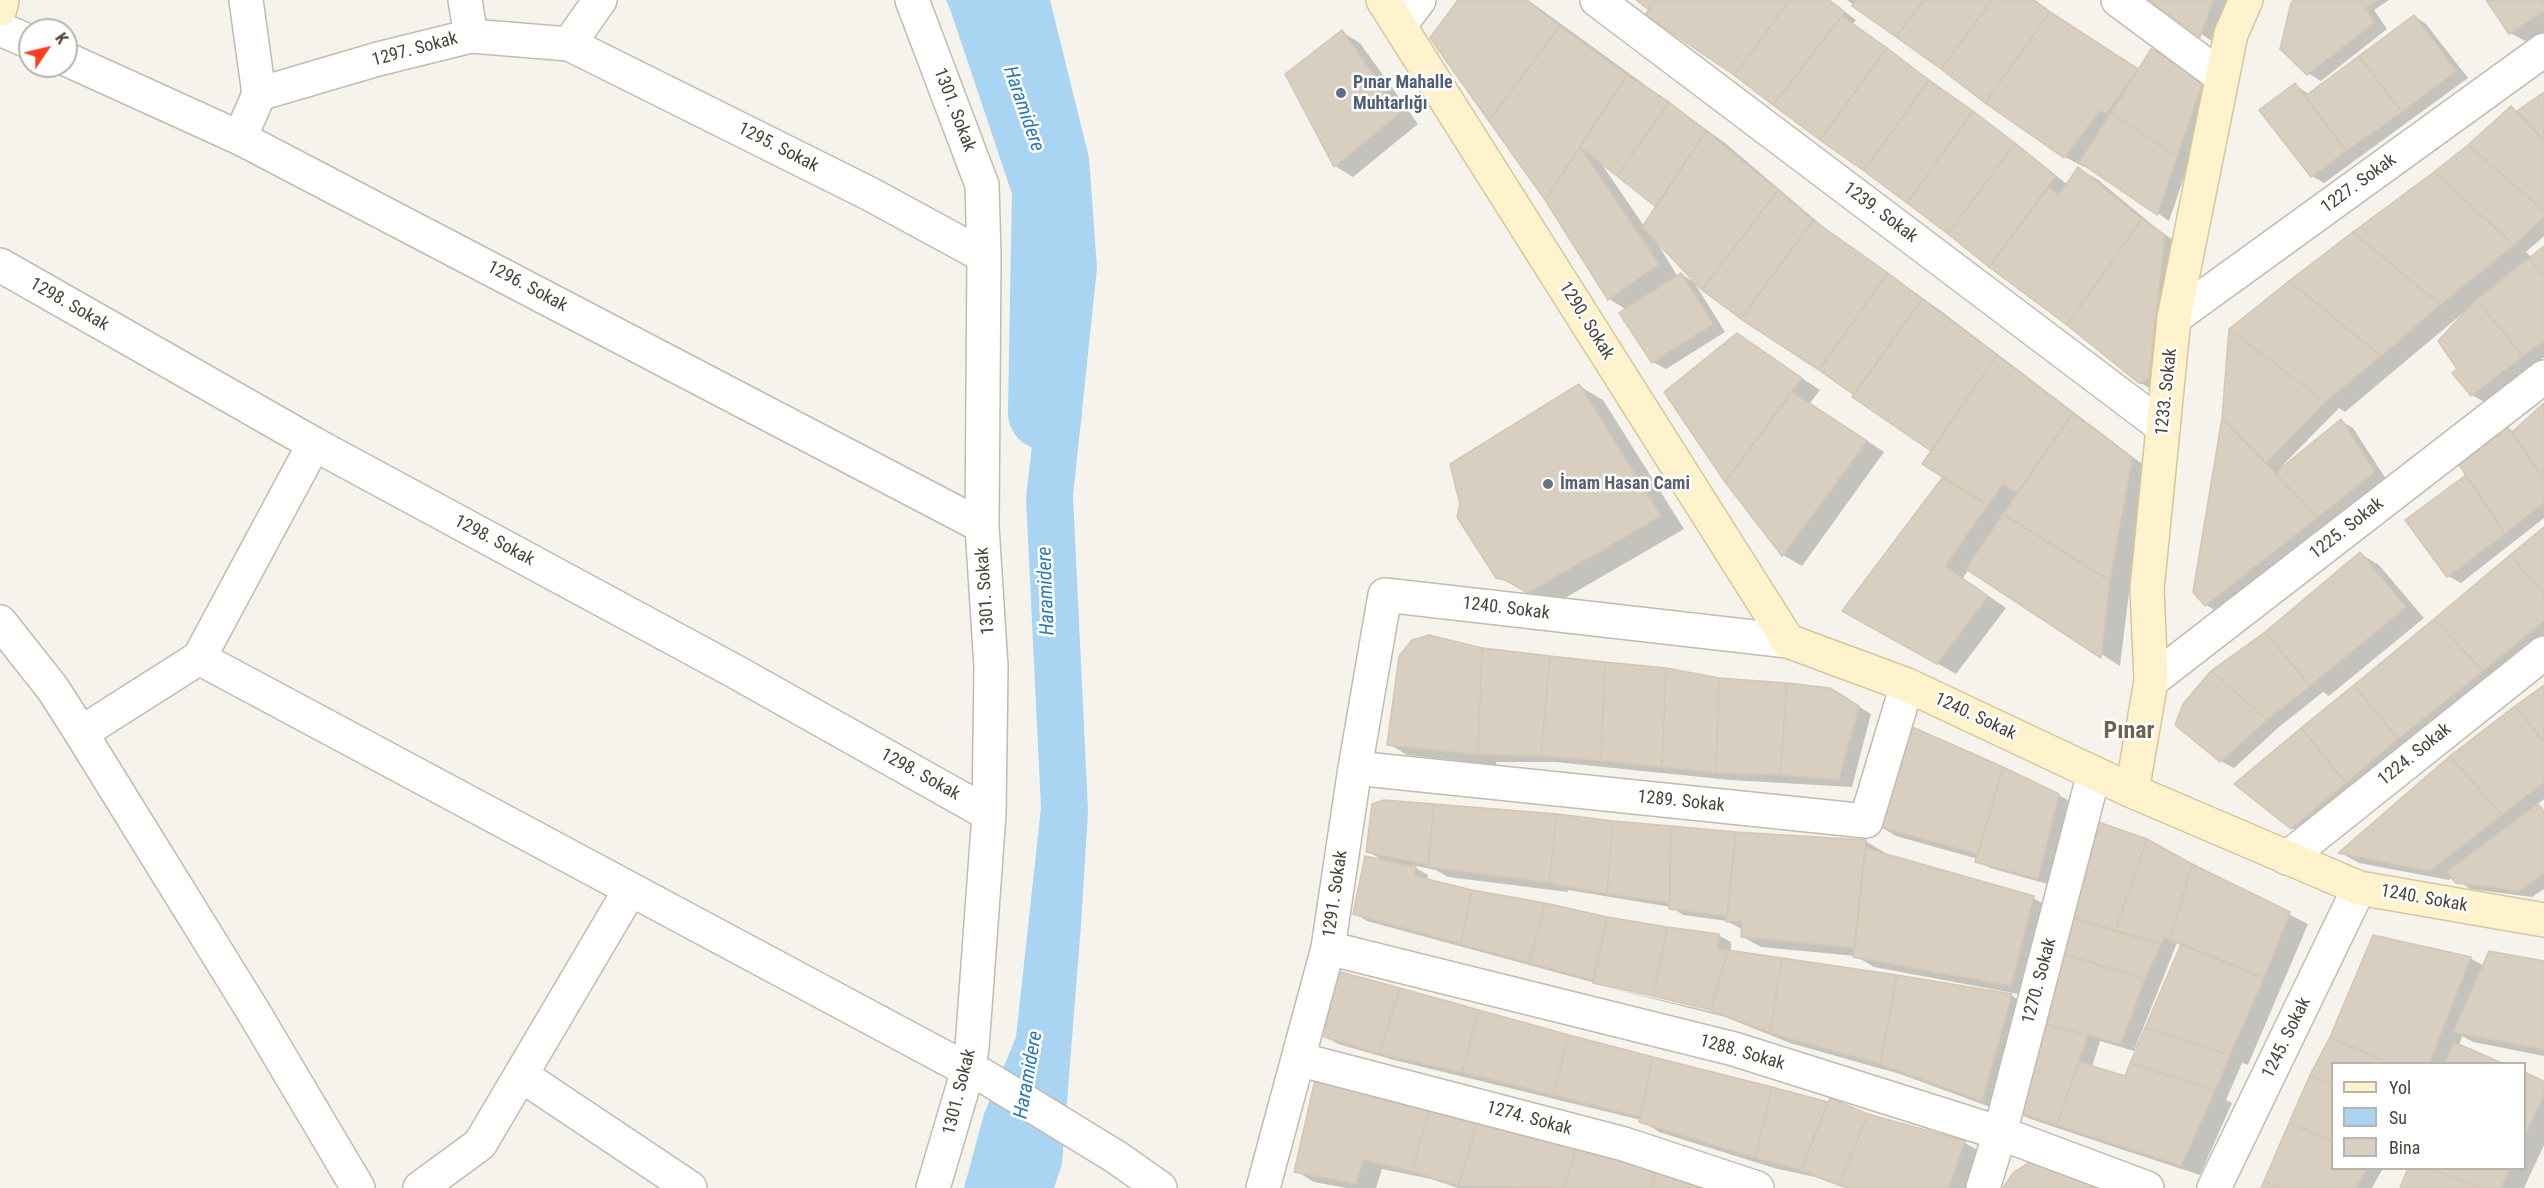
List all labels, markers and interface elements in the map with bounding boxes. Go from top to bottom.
north arrow [18,18,78,78]
street label: 1297. Sokak [370,28,460,72]
text: K [51,29,72,48]
water label: Haramidere [997,63,1049,155]
street label: 1301. Sokak [928,65,980,155]
place label: Pınar Mahalle Muhtarlığı [1353,72,1453,115]
marker: Pınar Mahalle Muhtarlığı [1334,86,1348,100]
street label: 1295. Sokak [734,118,822,178]
street label: 1227. Sokak [2317,150,2401,218]
street label: 1239. Sokak [1839,178,1921,248]
street label: 1296. Sokak [483,257,571,317]
street label: 1298. Sokak [26,274,112,336]
street label: 1290. Sokak [1554,278,1618,364]
street label: 1233. Sokak [2152,347,2182,437]
place label: İmam Hasan Cami [1560,473,1690,495]
marker: İmam Hasan Cami [1541,477,1555,491]
street label: 1225. Sokak [2306,494,2388,564]
street label: 1298. Sokak [450,511,538,571]
water label: Haramidere [1033,546,1061,636]
street label: 1301. Sokak [972,547,1000,635]
street label: 1240. Sokak [1461,593,1551,625]
street label: 1240. Sokak [1931,689,2019,745]
district label: Pınar [2104,718,2154,746]
street label: 1224. Sokak [2374,719,2456,791]
street label: 1298. Sokak [876,744,964,806]
street label: 1289. Sokak [1636,787,1726,817]
street label: 1291. Sokak [1319,849,1353,939]
street label: 1240. Sokak [2379,881,2469,917]
street label: 1270. Sokak [2018,936,2062,1026]
street label: 1245. Sokak [2258,994,2316,1082]
water label: Haramidere [1009,1029,1049,1121]
street label: 1288. Sokak [1697,1031,1787,1075]
street label: 1301. Sokak [939,1047,981,1137]
legend [2331,1062,2526,1170]
text: Yol [2389,1077,2411,1098]
street label: 1274. Sokak [1484,1097,1574,1141]
text: Su [2389,1107,2407,1128]
text: Bina [2389,1137,2420,1158]

